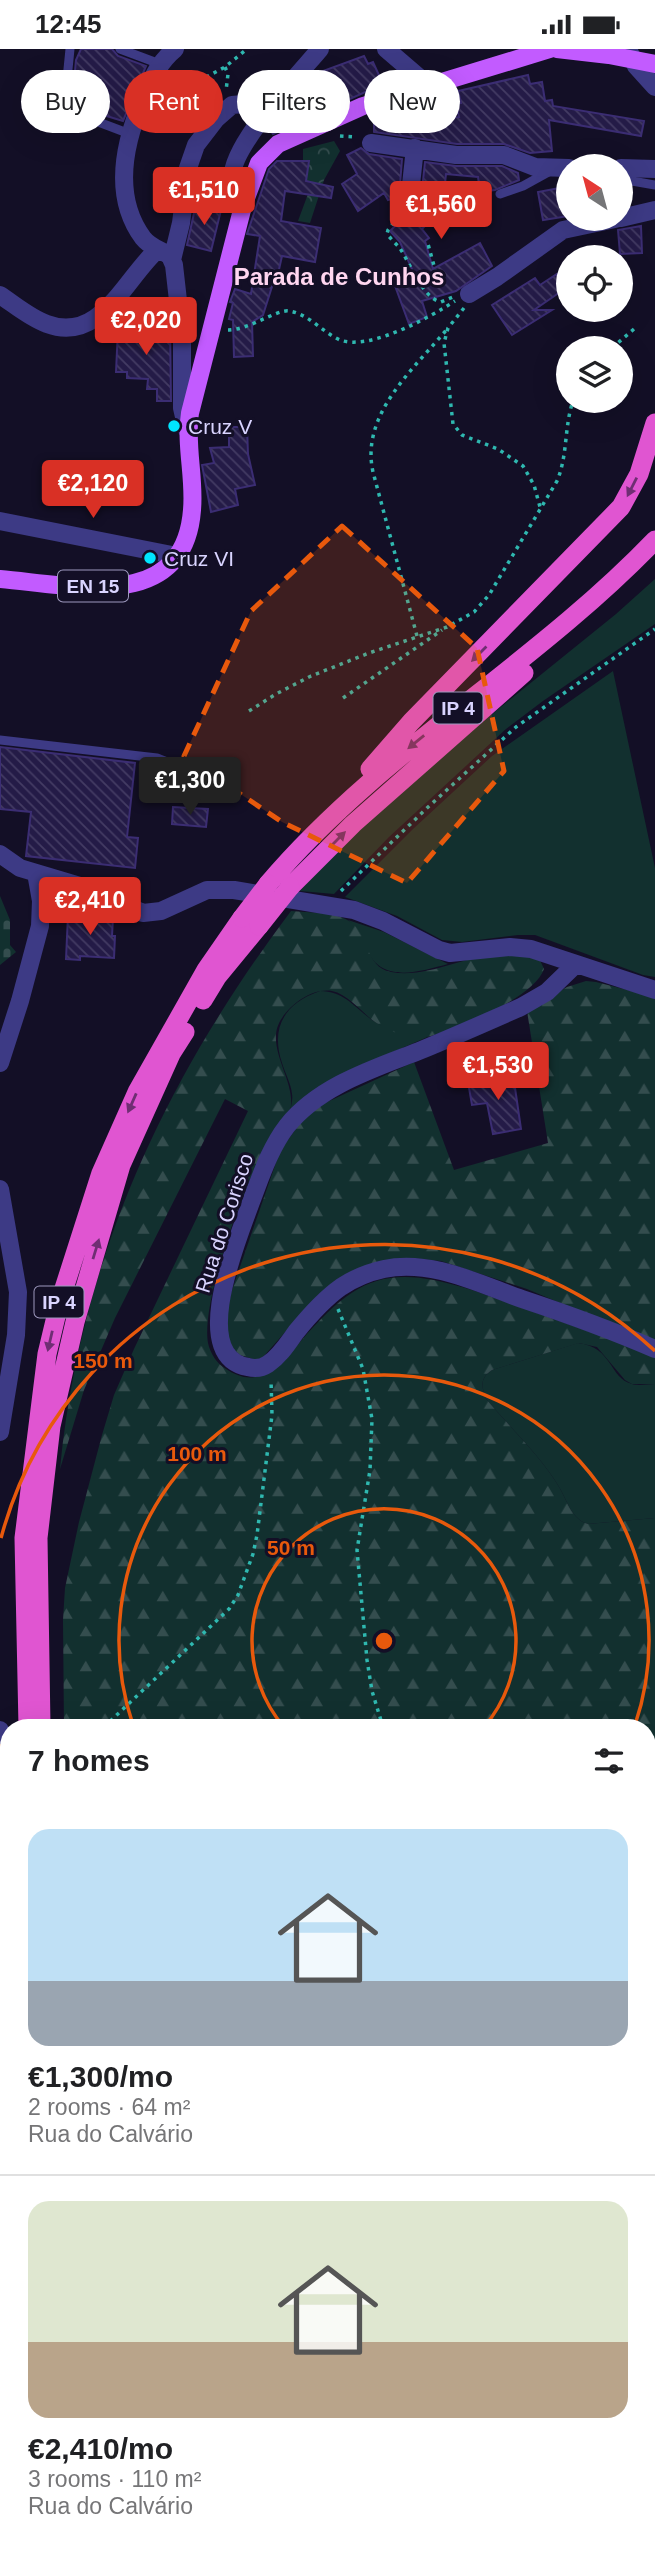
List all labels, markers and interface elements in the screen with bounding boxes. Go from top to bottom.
text: 12:45 [35,9,102,39]
chip: Buy [21,70,110,133]
chip: Rent [124,70,223,133]
chip: Filters [237,70,350,133]
chip: New [364,70,460,133]
north arrow [556,154,634,231]
map controls [556,154,633,413]
pin: €1,510 [147,167,261,227]
text: €1,510 [169,177,239,203]
pin: €1,560 [384,181,498,241]
text: €1,560 [406,191,476,217]
button: locate [556,245,633,322]
district label: Parada de Cunhos [234,263,444,290]
pin: €2,020 [89,297,203,357]
text: €2,020 [111,307,181,333]
button: layers [556,336,633,413]
place label: Cruz V [188,415,252,438]
marker: Cruz V [166,418,182,434]
pin: €2,120 [36,461,150,520]
text: €2,120 [58,470,128,496]
one-way arrow [627,477,638,497]
place label: Cruz VI [164,547,234,570]
marker: Cruz VI [142,550,158,566]
road number: EN 15 [58,571,128,601]
one-way arrow [470,645,487,662]
road number: IP 4 [434,693,482,723]
one-way arrow [408,734,425,749]
pin: €1,300 [133,757,247,817]
text: €1,300 [155,767,225,793]
one-way arrow [330,831,346,847]
pin: €2,410 [33,877,147,937]
text: €2,410 [55,887,125,913]
pin: €1,530 [441,1042,555,1102]
text: €1,530 [463,1052,533,1078]
one-way arrow [126,1093,138,1113]
street label: Rua do Corisco [191,1151,257,1295]
one-way arrow [92,1238,102,1259]
road number: IP 4 [34,1287,84,1317]
one-way arrow [44,1330,55,1352]
text: 150 m [73,1349,133,1372]
text: 100 m [167,1442,227,1465]
text: 50 m [267,1536,315,1559]
centre of rings [372,1629,396,1653]
icon: filters [590,1742,628,1780]
text: 7 homes [28,1744,150,1777]
icon: home [265,1875,391,2001]
text: €1,300/mo [28,2060,173,2093]
text: 2 rooms · 64 m² [28,2094,190,2120]
text: Rua do Calvário [28,2121,193,2147]
icon: home [265,2247,391,2373]
text: €2,410/mo [28,2432,173,2465]
text: 3 rooms · 110 m² [28,2466,201,2492]
text: Rua do Calvário [28,2493,193,2519]

